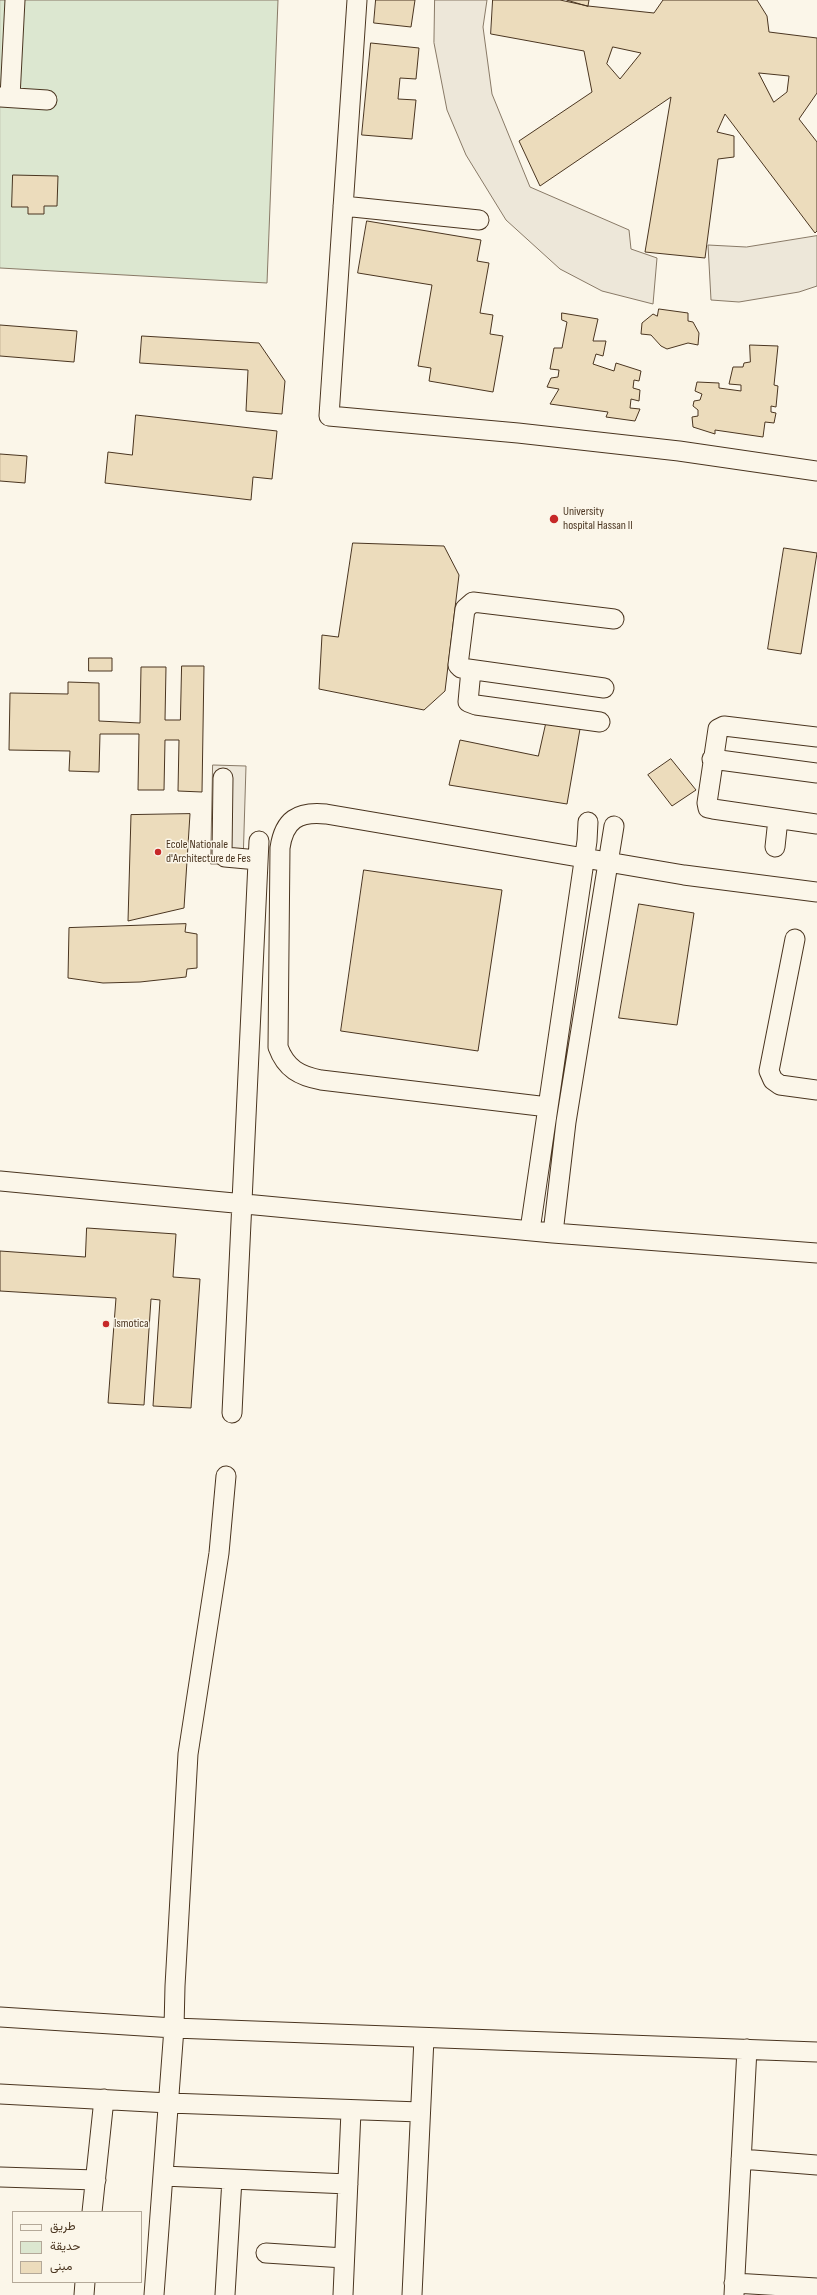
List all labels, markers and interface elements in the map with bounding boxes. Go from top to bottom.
place label: University hospital Hassan II [563,505,633,533]
marker: University hospital Hassan II [548,513,560,525]
place label: Ecole Nationale d'Architecture de Fes [166,838,251,866]
marker: Ecole Nationale d'Architecture de Fes [153,847,163,857]
place label: Ismotica [114,1317,149,1331]
marker: Ismotica [101,1319,111,1329]
legend [12,2211,142,2283]
text: طريق [50,2219,75,2234]
text: حديقة [50,2239,80,2254]
text: مبنى [50,2259,72,2274]

